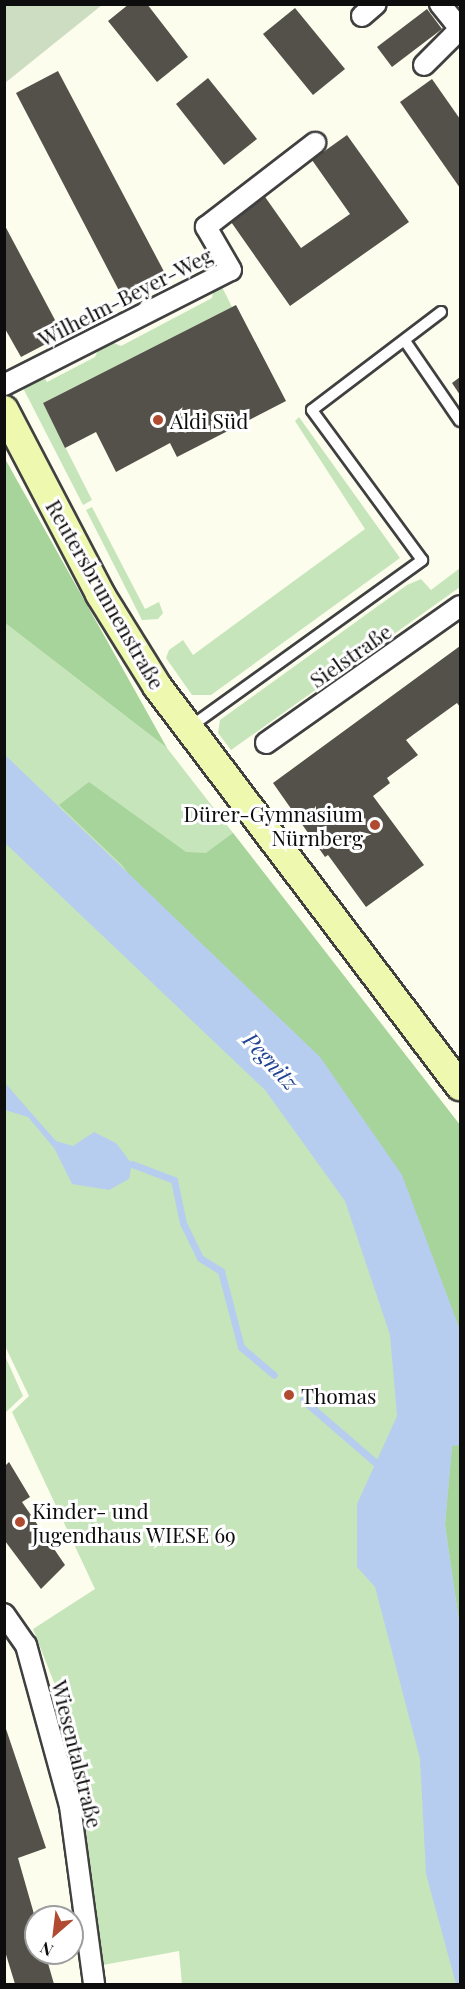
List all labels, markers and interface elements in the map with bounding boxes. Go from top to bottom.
street label: Wilhelm-Beyer-Weg [34,241,216,351]
place label: Aldi Süd [170,407,248,433]
marker: Aldi Süd [151,413,165,427]
street label: Reutersbrunnenstraße [42,495,170,693]
street label: Sielstraße [304,618,396,692]
place label: Dürer-Gymnasium Nürnberg [184,800,363,850]
marker: Dürer-Gymnasium Nürnberg [368,818,382,832]
water label: Pegnitz [238,1027,304,1095]
place label: Thomas [301,1382,376,1408]
marker: Thomas [282,1388,296,1402]
place label: Kinder- und Jugendhaus WIESE 69 [32,1497,236,1547]
marker: Kinder- und Jugendhaus WIESE 69 [13,1515,27,1529]
street label: Wiesentalstraße [47,1678,109,1830]
north arrow [24,1905,84,1965]
text: N [36,1938,56,1962]

